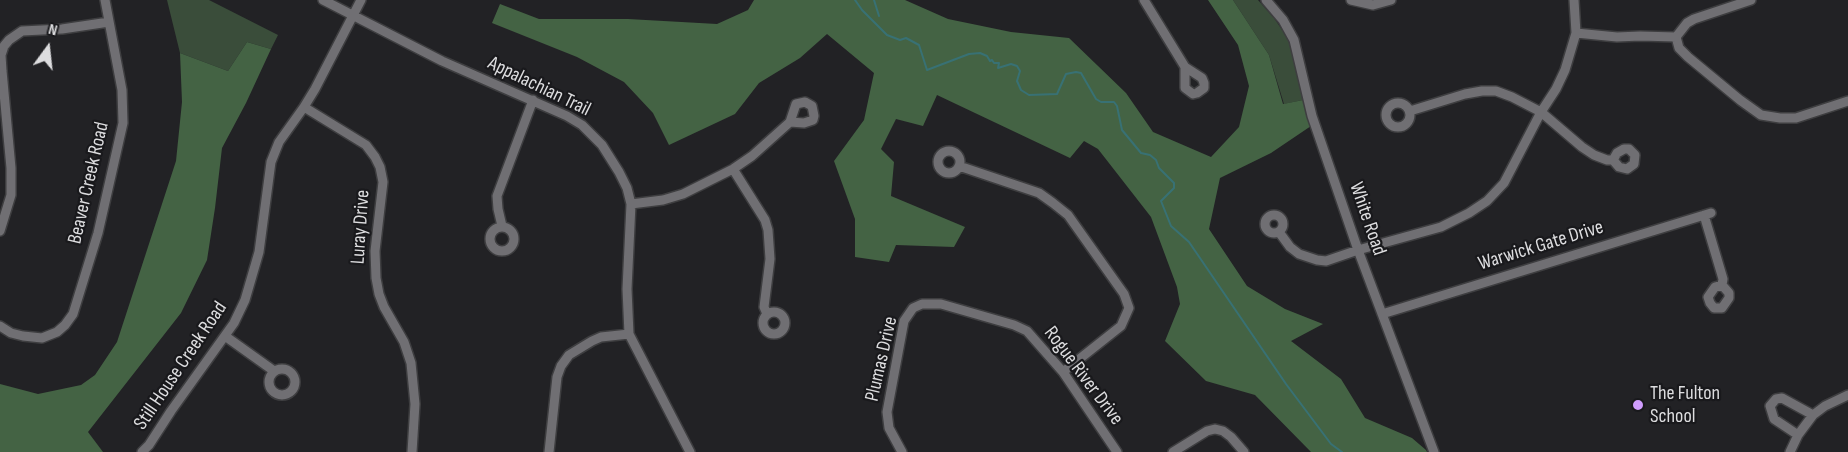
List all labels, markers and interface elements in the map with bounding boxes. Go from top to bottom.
north arrow [18,18,78,78]
text: N [46,20,59,40]
street label: Appalachian Trail [484,52,594,122]
street label: Beaver Creek Road [63,120,115,246]
street label: White Road [1343,179,1391,259]
street label: Luray Drive [346,189,376,265]
street label: Warwick Gate Drive [1476,216,1606,276]
street label: Still House Creek Road [129,297,233,435]
street label: Plumas Drive [861,314,903,404]
street label: Rogue River Drive [1038,322,1128,430]
place label: The Fulton School [1650,382,1720,429]
marker: The Fulton School [1631,398,1645,412]

